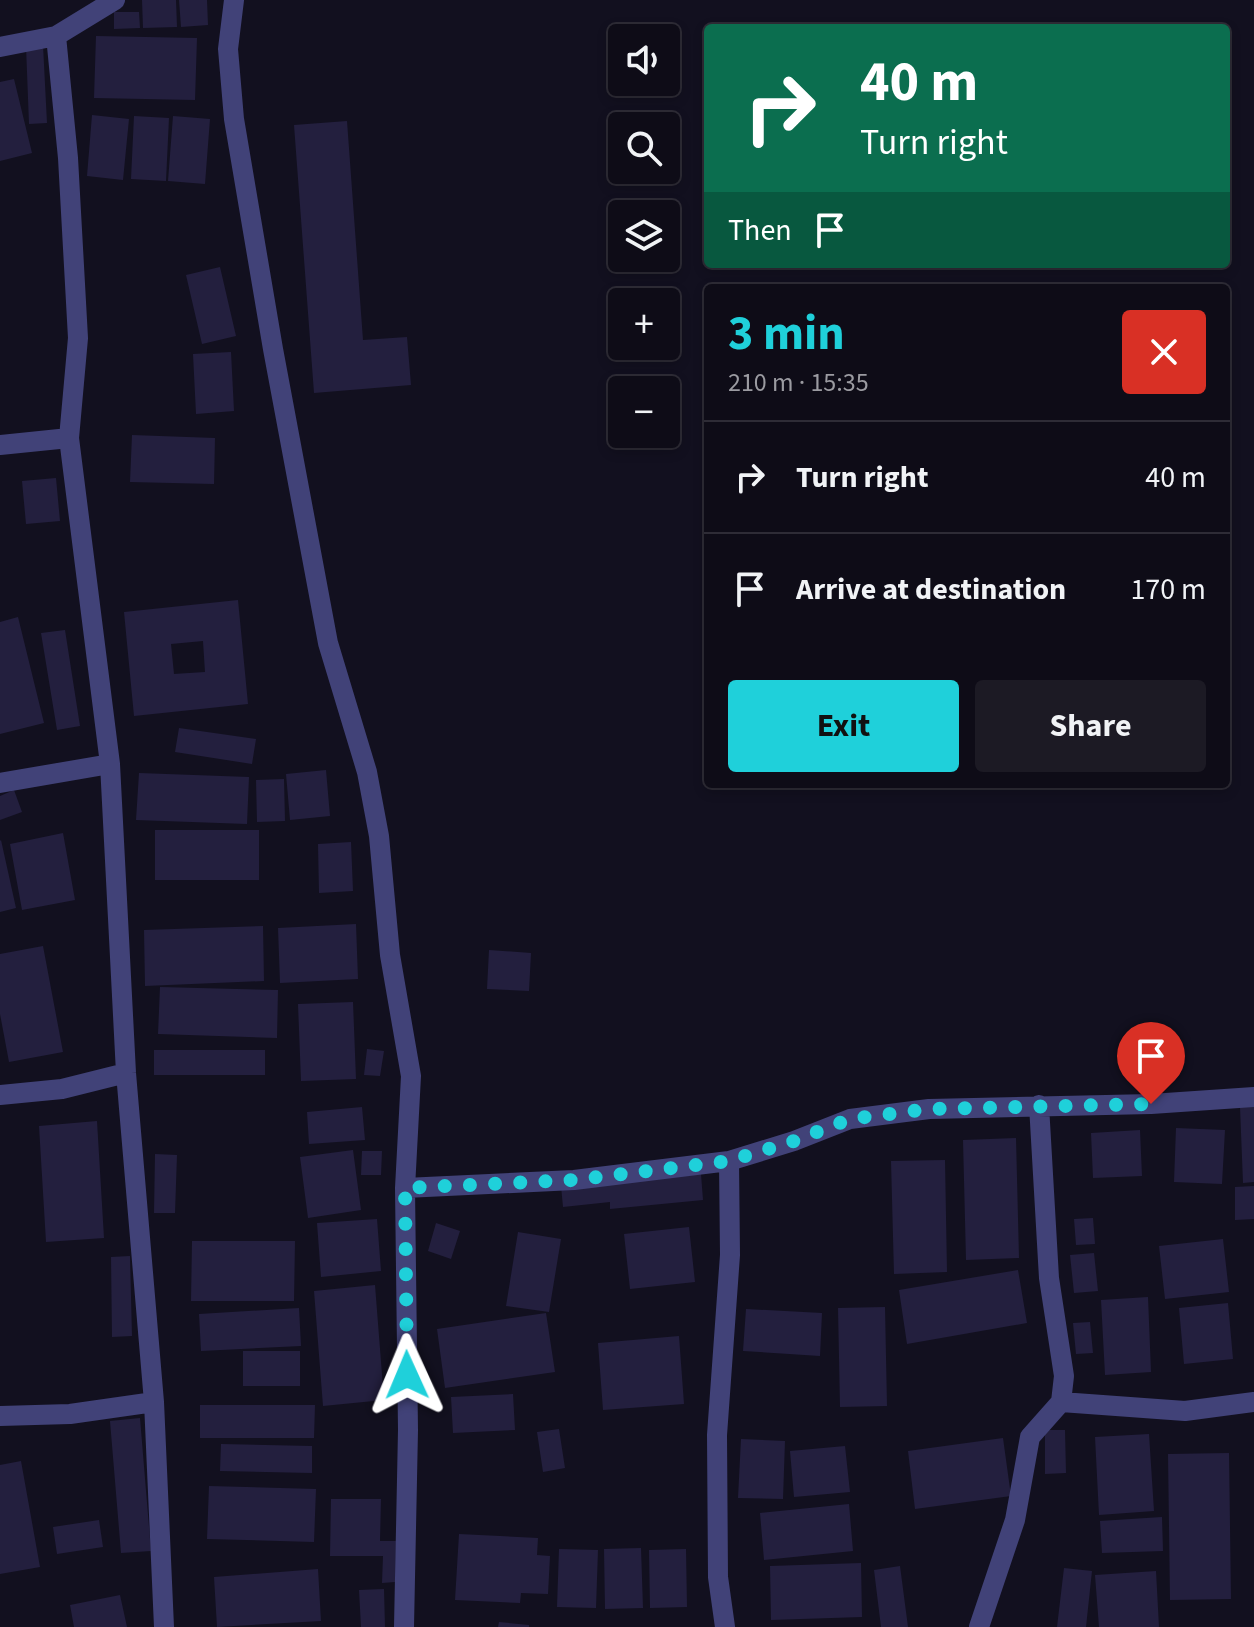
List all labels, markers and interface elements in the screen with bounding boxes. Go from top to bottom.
map controls [608,24,680,448]
button: sound [608,24,680,96]
text: 40 m [860,43,978,122]
icon: right [728,56,832,160]
button: search [608,112,680,184]
text: Turn right [860,117,1008,168]
button: layers [608,200,680,272]
icon: arrive [808,208,852,252]
text: Then [728,209,792,252]
button: + [608,288,680,360]
text: 3 min [728,300,845,368]
button: close [1122,310,1206,394]
text: 210 m · 15:35 [728,364,869,401]
button: − [608,376,680,448]
icon: right [728,455,772,499]
text: Turn right [796,456,928,499]
text: 40 m [1145,456,1206,499]
icon: arrive [728,567,772,611]
text: Arrive at destination [796,568,1066,611]
text: 170 m [1130,568,1206,611]
button: Exit [728,680,959,772]
button: Share [975,680,1206,772]
pin [1117,1022,1185,1104]
icon: arrive [1129,1034,1173,1078]
position arrow [365,1333,449,1417]

